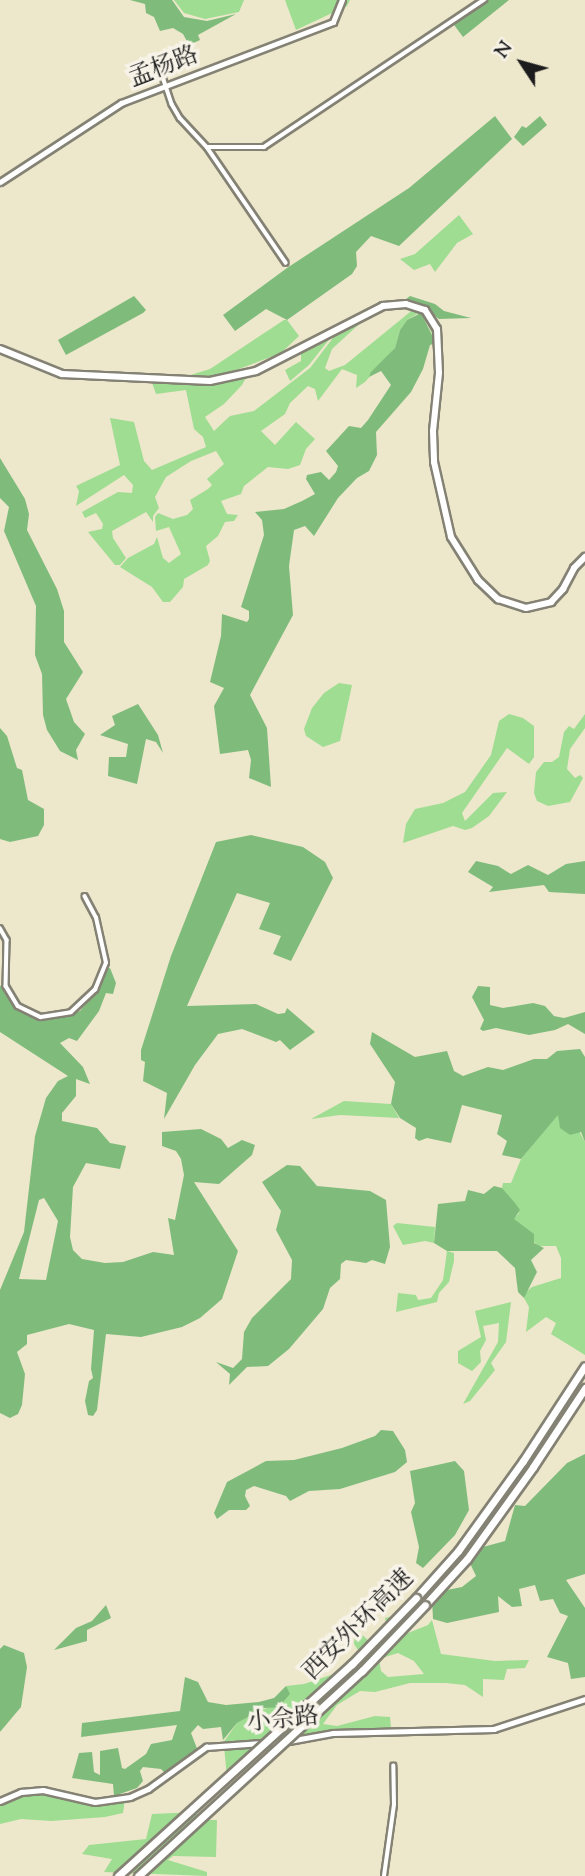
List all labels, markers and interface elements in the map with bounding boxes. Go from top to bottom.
north arrow [487,28,557,98]
text: N [489,36,520,64]
street label: 孟杨路 [125,42,203,94]
street label: 西安外环高速 [298,1565,420,1687]
street label: 小佘路 [246,1703,320,1739]

